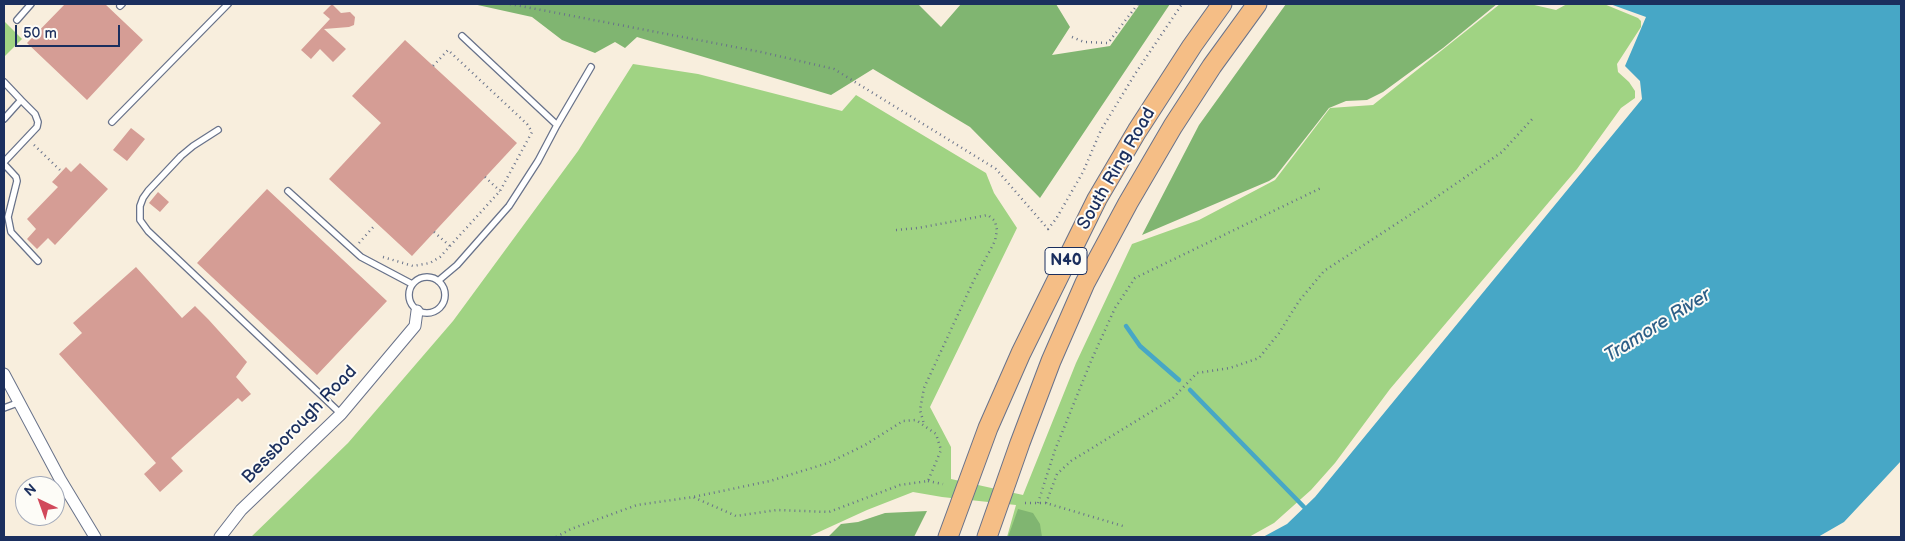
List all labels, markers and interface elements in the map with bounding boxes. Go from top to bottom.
scale bar [18,15,122,47]
text: 50 m [23,24,57,43]
street label: South Ring Road [1073,104,1161,234]
road number: N40 [1045,248,1087,274]
water label: Tramore River [1601,284,1715,368]
street label: Bessborough Road [238,361,362,489]
north arrow [15,476,65,526]
text: N [21,480,40,500]

